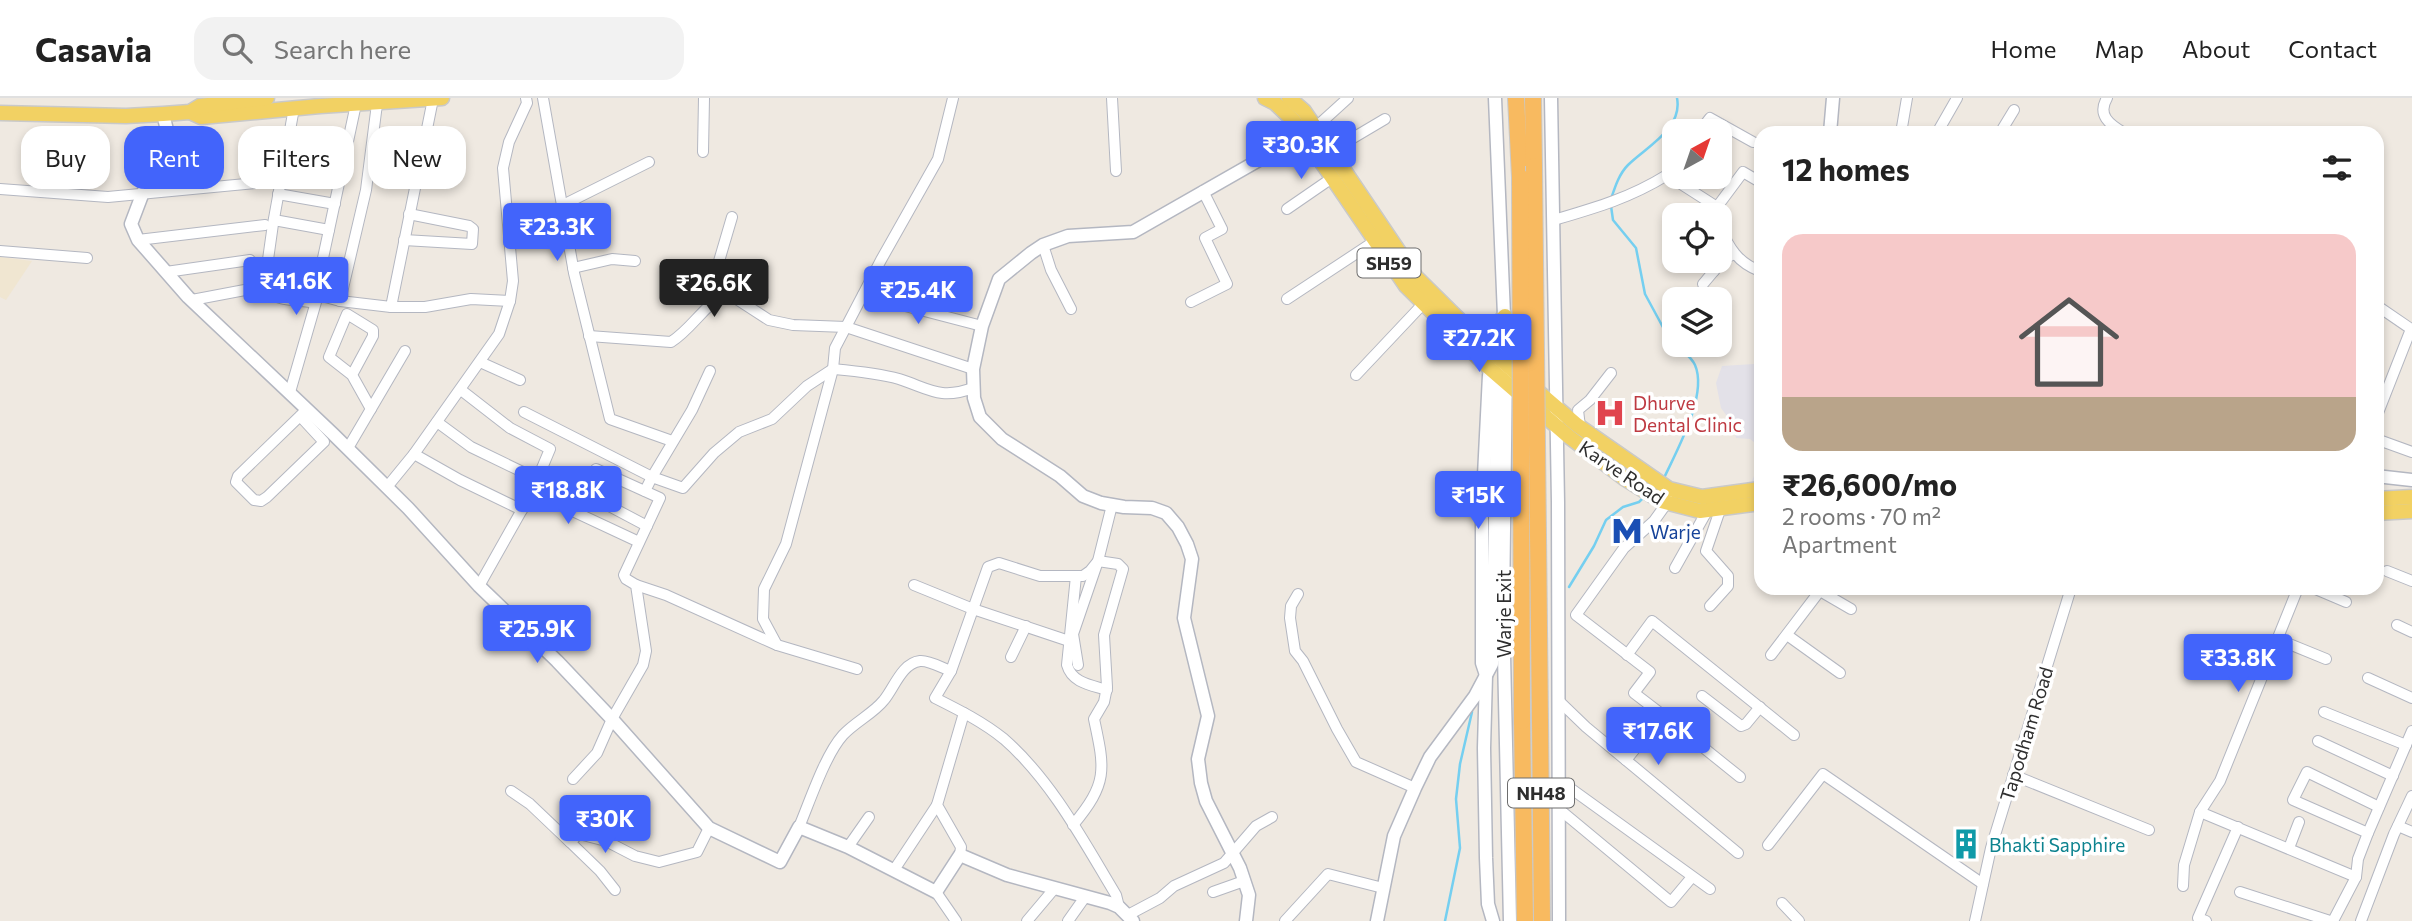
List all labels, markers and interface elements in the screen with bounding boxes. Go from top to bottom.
search box [194,17,684,80]
text: Casavia [35,28,152,69]
icon: search [218,29,256,67]
text: Search here [274,33,411,64]
text: Home [1991,34,2057,63]
text: Map [2095,34,2144,63]
text: About [2182,34,2250,63]
text: Contact [2288,34,2377,63]
north arrow [1662,119,1732,189]
map controls [1662,119,1732,357]
pin: ₹30.3K [1244,122,1358,181]
chip: Buy [21,126,110,189]
chip: Rent [124,126,224,189]
chip: Filters [238,126,354,189]
chip: New [368,126,466,189]
text: ₹30.3K [1262,130,1340,158]
icon: filters [2318,149,2356,187]
text: 12 homes [1782,150,1910,187]
button: locate [1662,203,1732,273]
pin: ₹23.3K [500,204,614,263]
text: ₹23.3K [519,212,595,240]
road number: SH59 [1358,248,1420,278]
pin: ₹41.6K [239,258,353,317]
pin: ₹26.6K [657,260,771,319]
text: ₹41.6K [259,266,333,294]
pin: ₹25.4K [861,266,975,326]
text: ₹26.6K [675,268,753,296]
text: ₹25.4K [880,275,956,303]
icon: home [2006,279,2132,405]
button: layers [1662,287,1732,357]
pin: ₹27.2K [1422,314,1536,374]
text: ₹27.2K [1442,323,1516,351]
place label: Dhurve Dental Clinic [1633,391,1742,436]
hospital icon: Dhurve Dental Clinic [1593,396,1627,430]
street label: Karve Road [1575,435,1669,509]
text: ₹26,600/mo [1782,465,1957,502]
pin: ₹18.8K [511,466,625,526]
pin: ₹15K [1437,472,1519,531]
text: ₹18.8K [531,475,605,503]
text: ₹15K [1451,480,1505,508]
text: 2 rooms · 70 m² [1782,502,1941,530]
metro station icon: Warje [1610,514,1644,548]
place label: Warje [1650,520,1701,543]
text: Apartment [1782,530,1897,558]
street label: Warje Exit [1492,570,1515,658]
pin: ₹25.9K [480,606,594,665]
text: ₹25.9K [499,614,575,642]
pin: ₹33.8K [2181,634,2295,694]
text: ₹33.8K [2200,643,2276,671]
street label: Tapodham Road [1995,664,2057,804]
pin: ₹17.6K [1601,708,1715,767]
text: ₹17.6K [1622,716,1694,744]
road number: NH48 [1508,778,1574,808]
pin: ₹30K [564,796,646,855]
text: ₹30K [576,804,634,832]
building icon: Bhakti Sapphire [1949,827,1983,861]
place label: Bhakti Sapphire [1989,833,2125,856]

